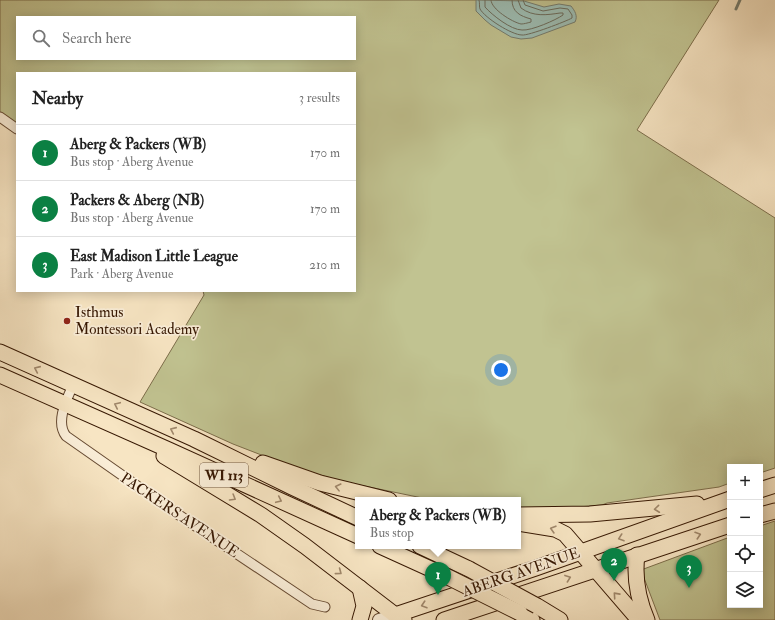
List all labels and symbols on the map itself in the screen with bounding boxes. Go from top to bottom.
place label: Isthmus Montessori Academy [75,303,199,339]
marker: Isthmus Montessori Academy [62,316,72,326]
your location [491,360,511,380]
one-way arrow [34,365,41,373]
one-way arrow [114,402,121,410]
one-way arrow [170,427,178,435]
road number: WI 113 [200,463,248,487]
street label: PACKERS AVENUE [117,469,243,562]
one-way arrow [334,483,341,492]
one-way arrow [229,493,236,500]
one-way arrow [275,495,282,503]
one-way arrow [654,504,660,513]
one-way arrow [550,525,557,534]
one-way arrow [694,531,701,540]
one-way arrow [617,533,624,541]
street label: ABERG AVENUE [459,543,583,602]
pin: 2 [601,548,627,581]
pin: 3 [676,555,702,588]
pin: 1 [425,562,451,595]
one-way arrow [335,568,342,575]
one-way arrow [564,575,571,583]
one-way arrow [614,592,621,600]
one-way arrow [420,600,427,609]

